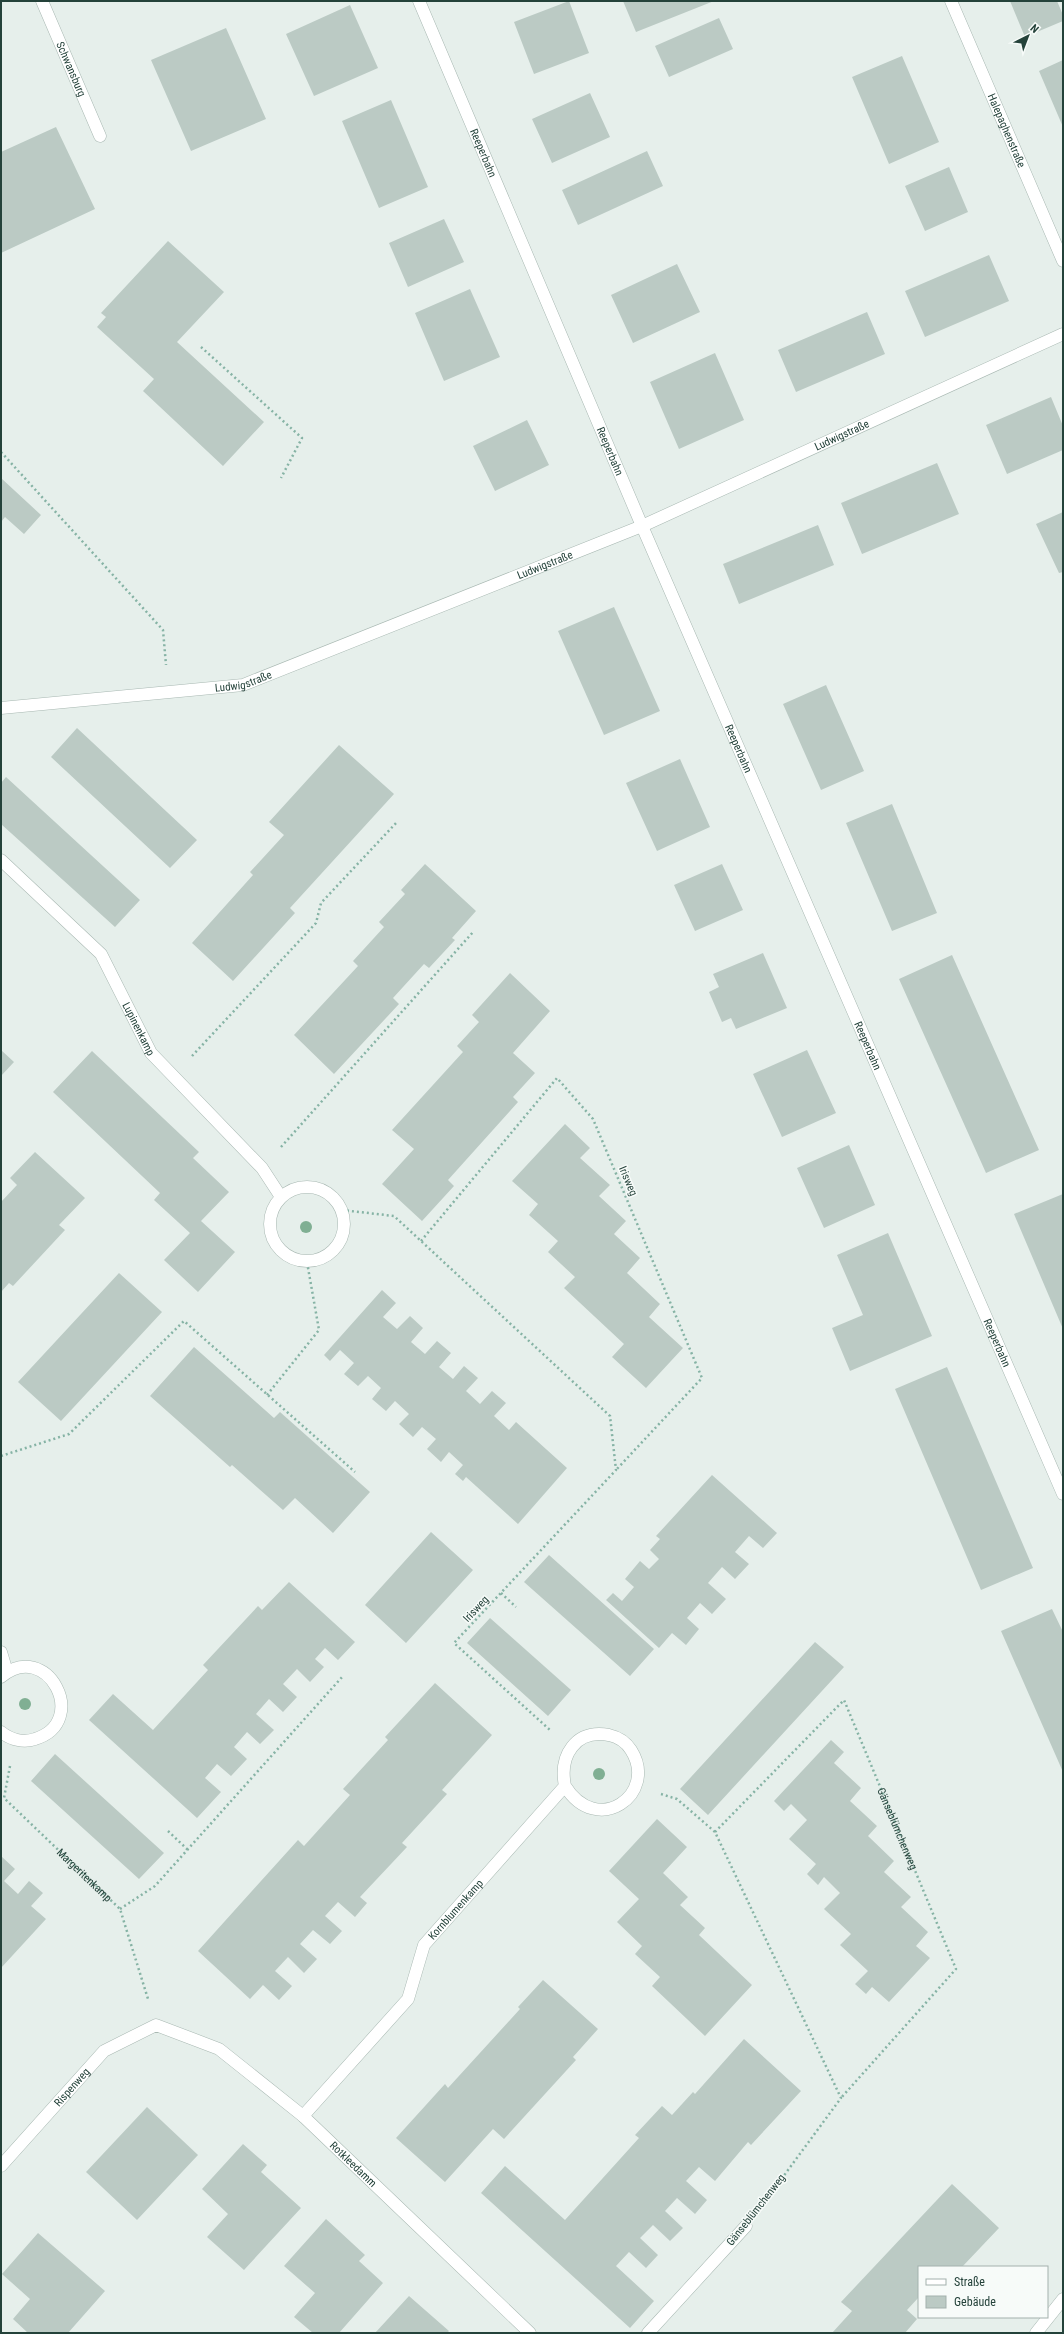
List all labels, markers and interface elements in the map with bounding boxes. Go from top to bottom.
north arrow [1008,16,1048,56]
text: N [1027,22,1041,36]
street label: Schwansburg [54,40,89,98]
street label: Halepaghenstraße [985,91,1028,170]
street label: Reeperbahn [467,127,500,179]
street label: Ludwigstraße [812,417,871,453]
street label: Reeperbahn [594,425,626,477]
street label: Ludwigstraße [515,548,574,582]
street label: Ludwigstraße [214,668,273,694]
street label: Reeperbahn [723,722,755,775]
street label: Lupinenkamp [120,1000,158,1058]
street label: Reeperbahn [852,1019,884,1072]
street label: Irisweg [616,1164,640,1198]
street label: Reeperbahn [981,1317,1013,1369]
street label: Irisweg [461,1593,491,1625]
street label: Gänseblümchenweg [875,1786,920,1872]
street label: Margeritenkamp [54,1846,115,1904]
street label: Kornblumenkamp [425,1877,486,1942]
street label: Rispenweg [51,2065,92,2109]
street label: Rotkleedamm [327,2139,379,2189]
street label: Gänseblümchenweg [724,2172,788,2248]
legend [918,2266,1048,2318]
text: Straße [954,2275,985,2289]
text: Gebäude [954,2295,996,2309]

